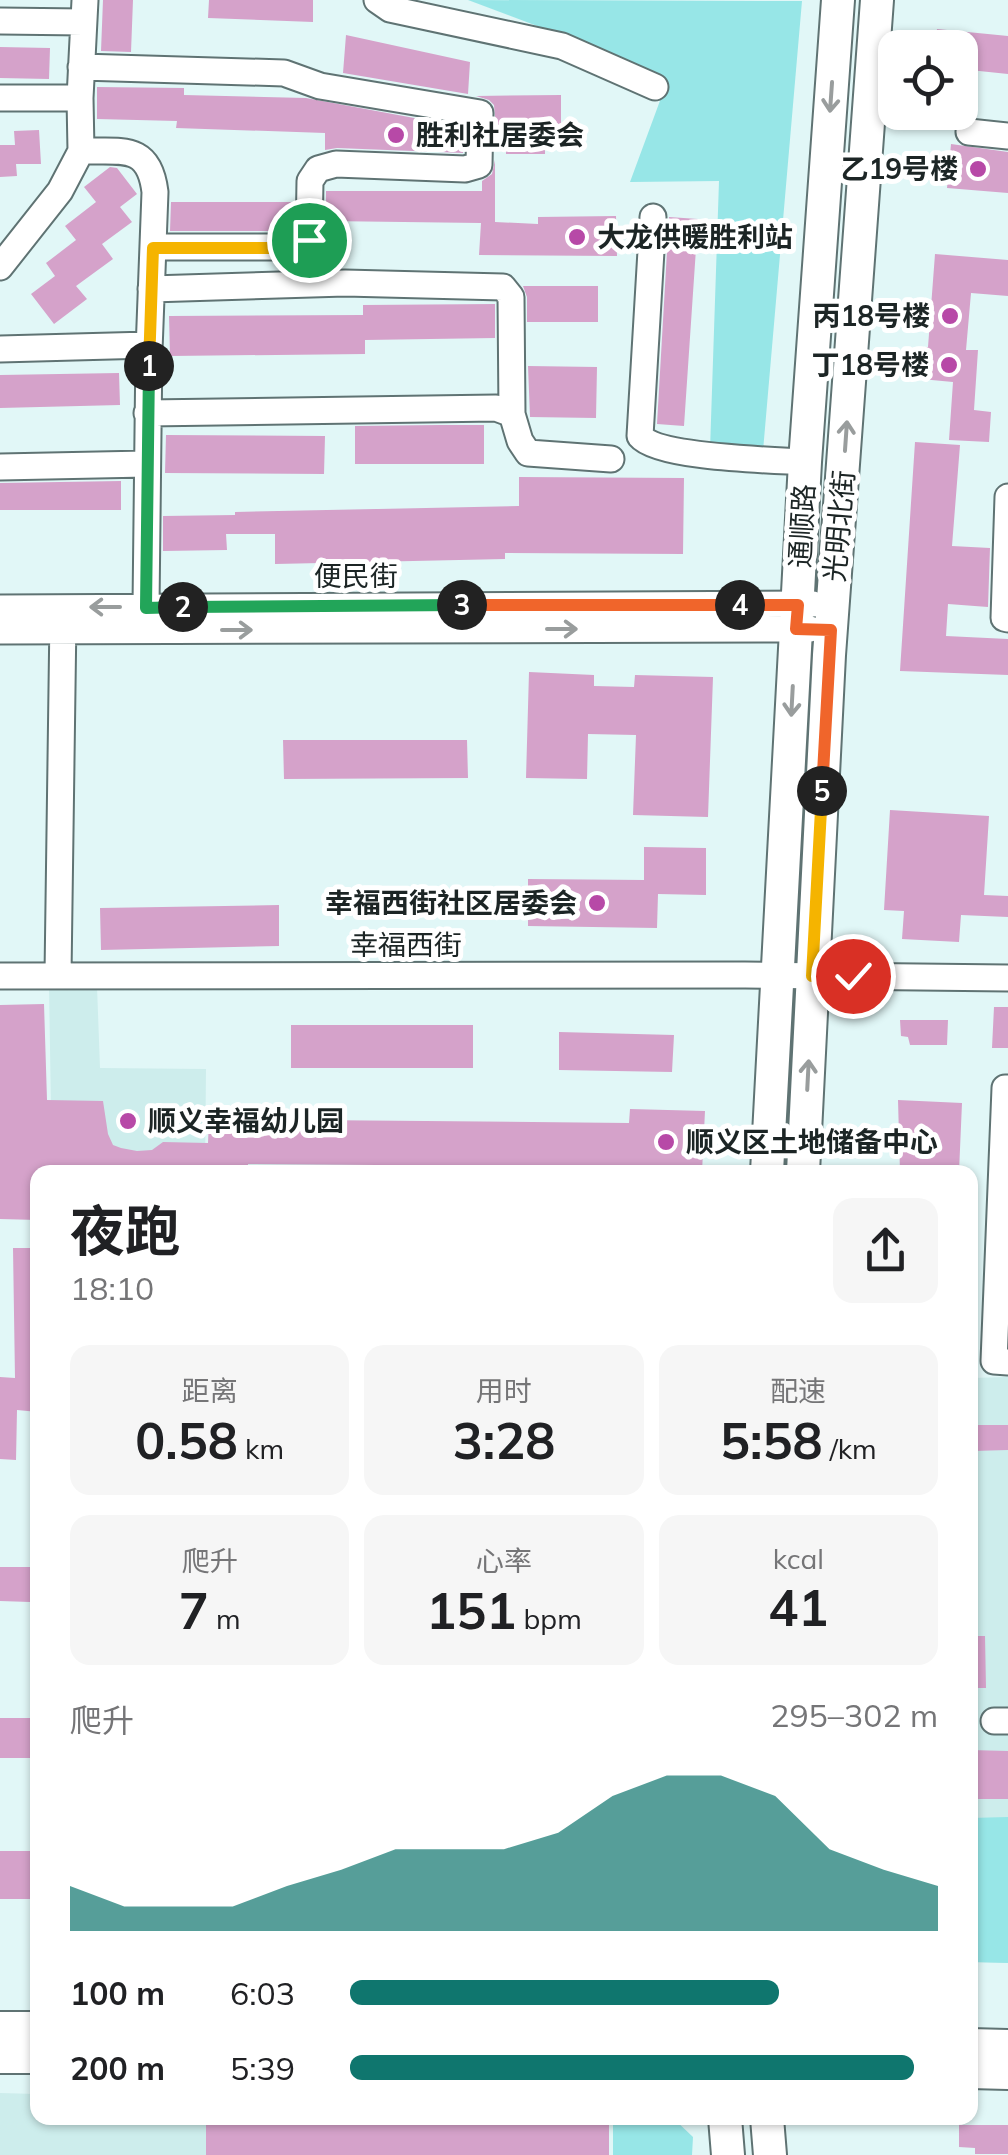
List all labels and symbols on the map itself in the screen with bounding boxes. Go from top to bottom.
one-way arrow [822,81,841,113]
place label: 胜利社居委会 [416,117,584,152]
marker: 胜利社居委会 [385,124,407,146]
place label: 乙19号楼 [840,151,958,186]
marker: 乙19号楼 [967,158,989,180]
pin [267,198,352,283]
place label: 大龙供暖胜利站 [597,219,793,254]
marker: 大龙供暖胜利站 [566,226,588,248]
place label: 丙18号楼 [812,298,930,333]
marker: 丙18号楼 [939,305,961,327]
pin: 1 [124,341,174,391]
place label: 丁18号楼 [811,347,929,382]
marker: 丁18号楼 [938,354,960,376]
one-way arrow [837,421,856,453]
street label: 光明北街 [816,469,861,583]
street label: 通顺路 [782,483,821,569]
street label: 便民街 [314,558,398,593]
pin: 3 [437,580,487,630]
pin: 4 [715,580,765,630]
pin: 2 [158,582,208,632]
one-way arrow [90,598,122,616]
one-way arrow [220,620,253,640]
one-way arrow [546,620,578,638]
one-way arrow [782,684,801,716]
pin: 5 [797,766,847,816]
place label: 幸福西街社区居委会 [325,885,577,920]
marker: 幸福西街社区居委会 [586,892,608,914]
street label: 幸福西街 [350,927,462,962]
pin [811,934,896,1019]
one-way arrow [799,1060,818,1092]
place label: 顺义幸福幼儿园 [148,1103,344,1138]
marker: 顺义幸福幼儿园 [117,1110,139,1132]
place label: 顺义区土地储备中心 [686,1124,938,1159]
marker: 顺义区土地储备中心 [655,1131,677,1153]

